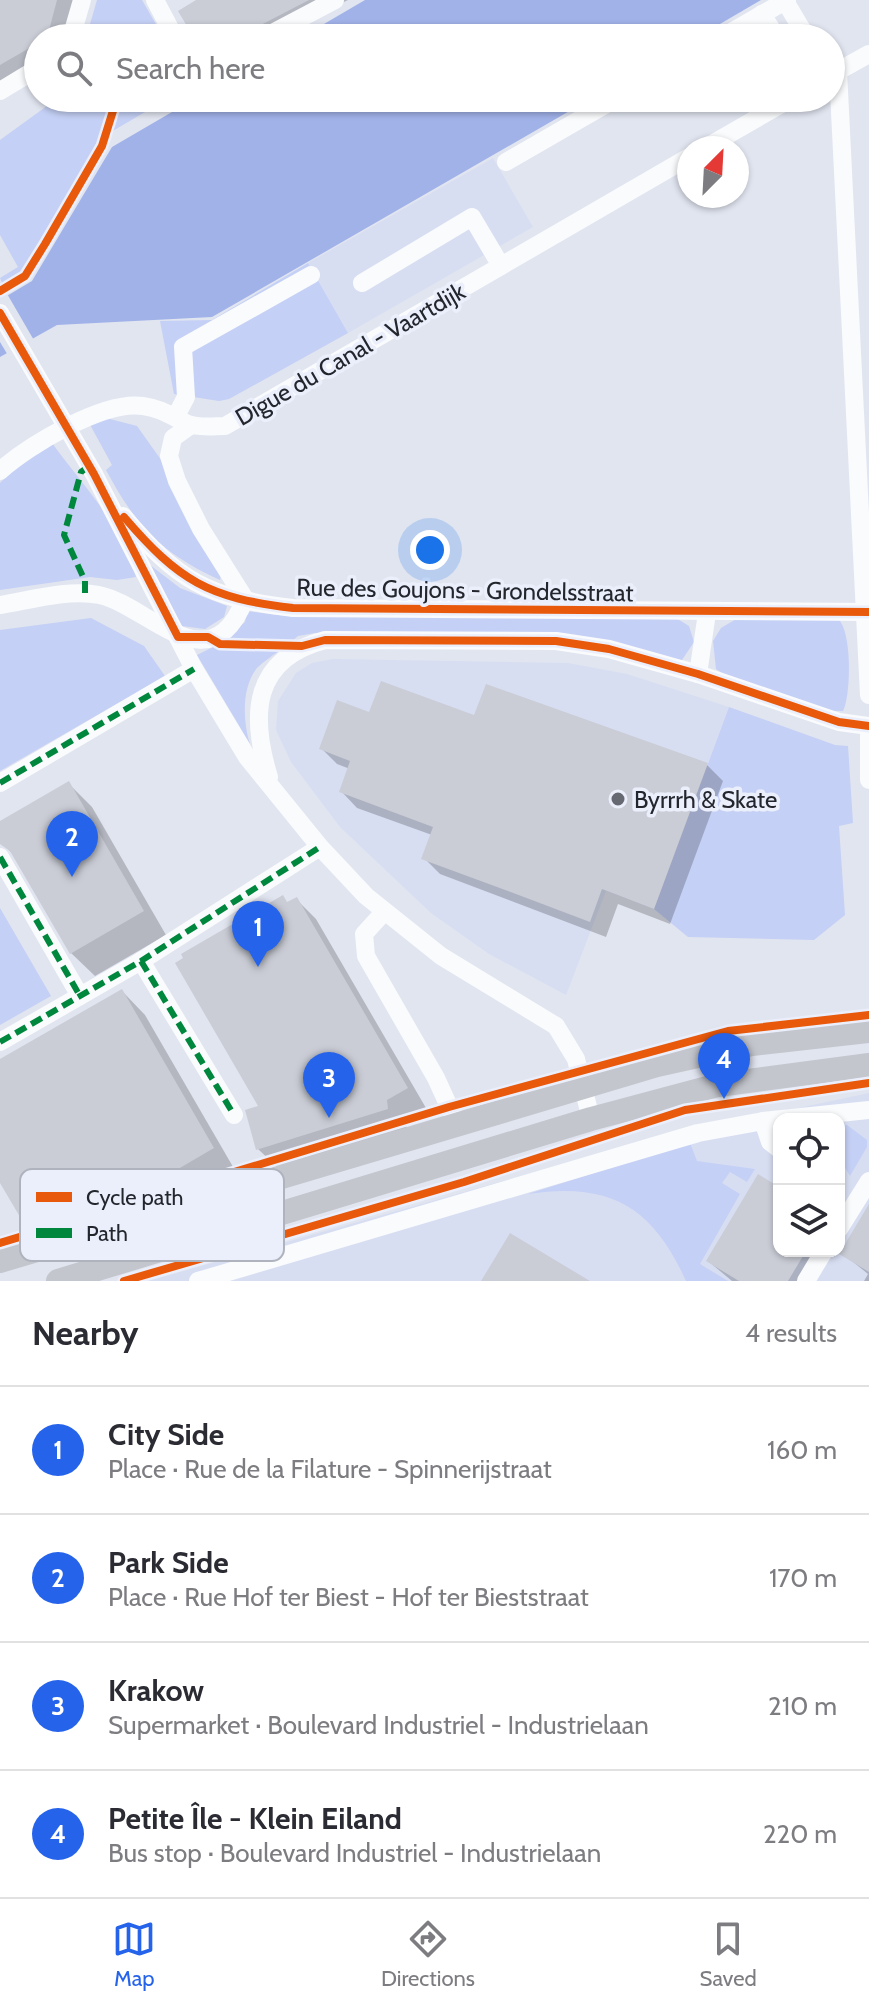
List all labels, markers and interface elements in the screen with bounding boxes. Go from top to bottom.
search box [24,24,845,112]
icon: search [52,46,96,90]
text: Search here [116,50,265,87]
north arrow [677,136,749,208]
street label: Digue du Canal - Vaartdijk [230,276,470,432]
your location [410,530,450,570]
street label: Rue des Goujons - Grondelsstraat [296,573,634,607]
place label: Byrrrh & Skate [634,785,777,814]
marker: Byrrrh & Skate [609,790,627,808]
pin: 2 [46,811,98,877]
pin: 1 [232,901,284,967]
pin: 4 [698,1033,750,1099]
pin: 3 [303,1052,355,1118]
map controls [773,1113,845,1257]
button: locate [773,1113,845,1185]
legend [20,1169,284,1261]
text: Cycle path [86,1184,184,1211]
button: layers [773,1185,845,1257]
text: Path [86,1220,128,1247]
text: Nearby [32,1312,139,1354]
text: 4 results [745,1317,837,1349]
text: City Side [108,1416,224,1453]
text: 1 [53,1434,63,1466]
text: 160 m [767,1434,837,1466]
text: Place · Rue de la Filature - Spinnerijstraat [108,1453,552,1485]
text: Park Side [108,1544,229,1581]
text: 2 [51,1562,65,1594]
text: 170 m [769,1562,837,1594]
text: Place · Rue Hof ter Biest - Hof ter Bieststraat [108,1581,589,1613]
text: Krakow [108,1672,204,1709]
text: 3 [51,1690,65,1722]
text: 210 m [768,1690,837,1722]
text: Supermarket · Boulevard Industriel - Industrielaan [108,1709,649,1741]
text: Petite Île - Klein Eiland [108,1800,402,1837]
text: 4 [50,1818,66,1850]
text: 220 m [763,1818,837,1850]
text: Bus stop · Boulevard Industriel - Industrielaan [108,1837,601,1869]
tab: Map [112,1917,156,1992]
tab: Directions [381,1917,475,1992]
tab: Saved [700,1917,757,1992]

